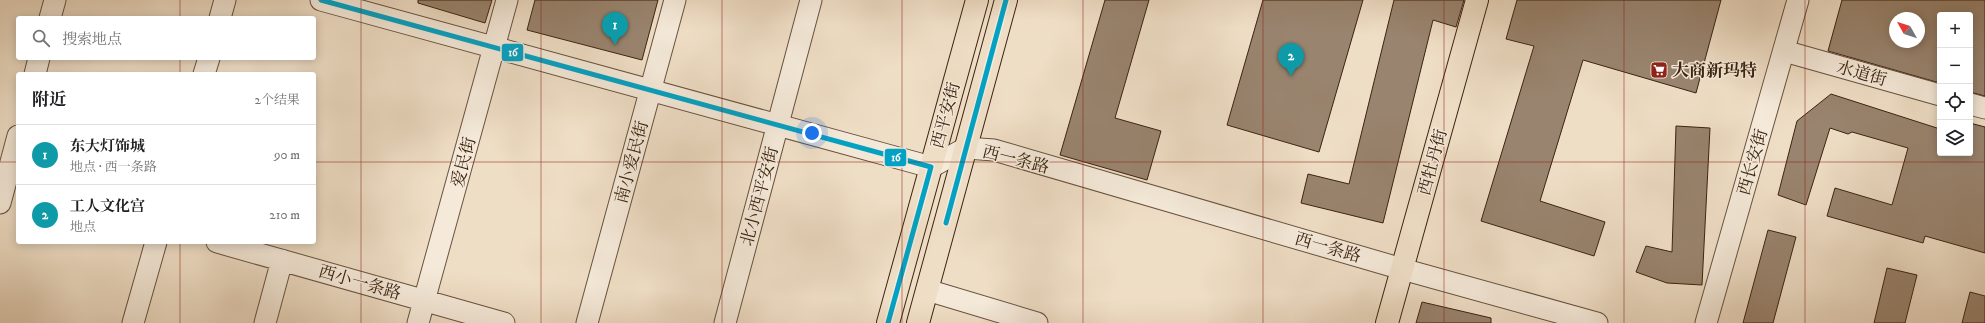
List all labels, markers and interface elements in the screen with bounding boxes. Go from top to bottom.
pin: 1 [602,12,628,45]
north arrow [1889,12,1925,48]
map controls [1937,12,1973,156]
button: + [1937,12,1973,48]
search box [16,16,316,60]
icon: search [30,27,52,49]
text: 搜索地点 [62,30,122,49]
line badge: 16 [501,43,524,62]
pin: 2 [1278,43,1304,76]
text: 16 [508,46,519,60]
button: − [1937,48,1973,84]
street label: 水道街 [1834,56,1889,92]
supermarket icon: 大商新玛特 [1649,60,1669,80]
place label: 大商新玛特 [1672,60,1757,82]
street label: 西平安街 [927,80,965,151]
button: locate [1937,84,1973,120]
text: 附近 [32,89,66,111]
text: 2个结果 [255,92,300,108]
street label: 南小爱民街 [610,118,654,206]
button: layers [1937,120,1973,156]
your location [802,123,822,143]
street label: 西牡丹街 [1414,127,1452,198]
street label: 西长安街 [1733,127,1773,198]
street label: 爱民街 [447,135,481,190]
text: 东大灯饰城 [70,137,145,156]
street label: 西一条路 [980,141,1051,179]
street label: 北小西平安街 [736,144,784,248]
text: 1 [43,147,47,163]
text: 90 m [274,147,300,163]
line badge: 16 [884,148,907,167]
text: 16 [891,151,902,165]
text: 地点 · 西一条路 [70,159,157,175]
text: 工人文化宫 [70,197,145,216]
text: 2 [42,207,48,223]
text: 210 m [269,207,300,223]
text: 地点 [70,219,96,235]
street label: 西一条路 [1292,228,1363,268]
street label: 西小一条路 [316,261,404,305]

